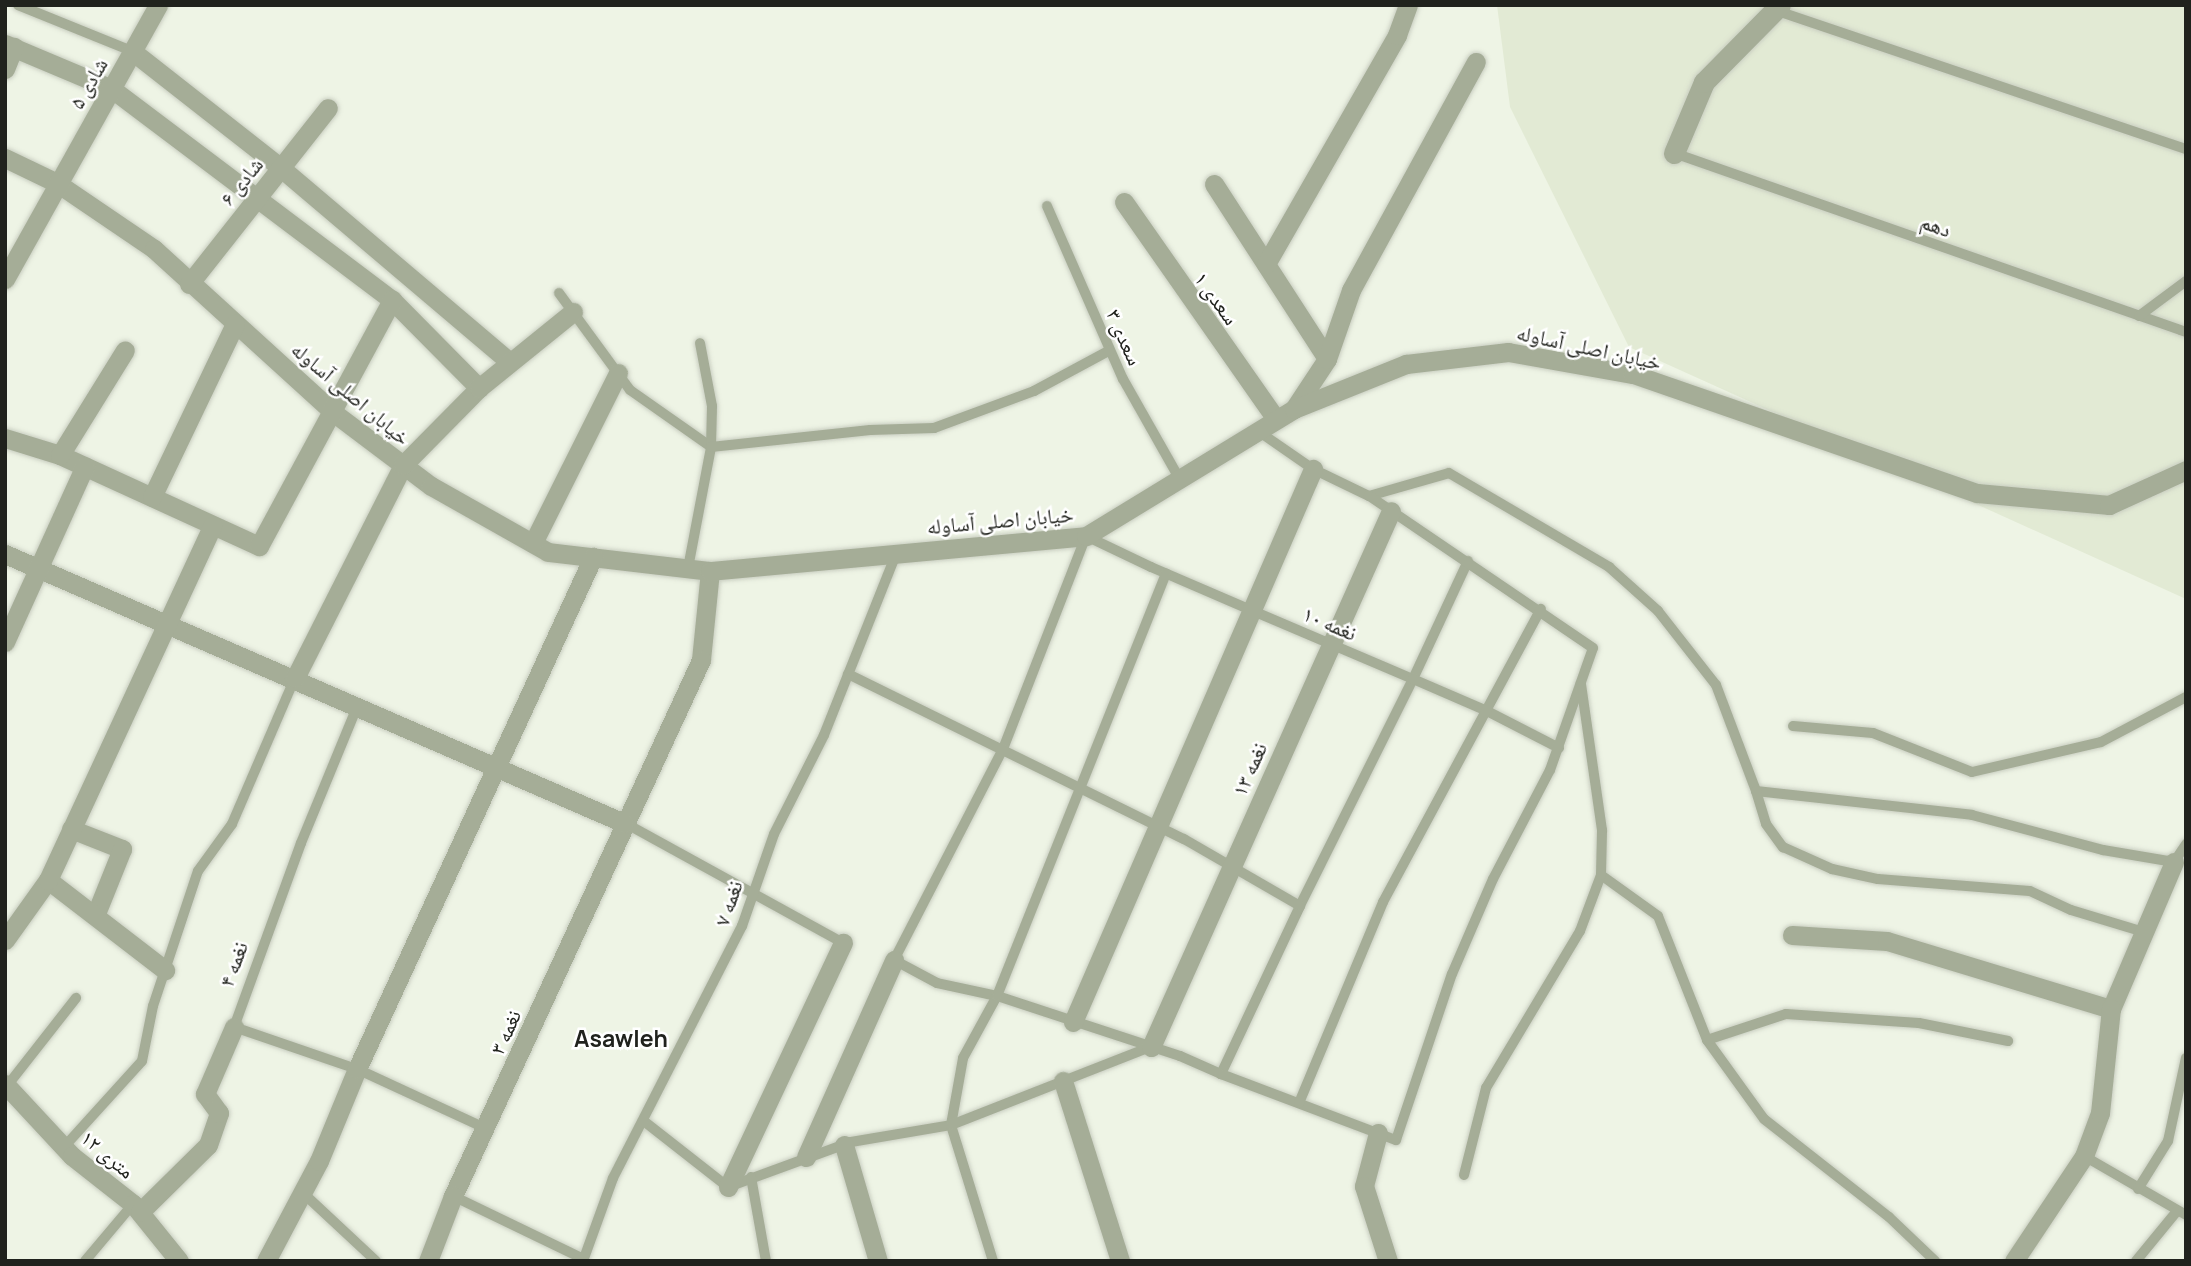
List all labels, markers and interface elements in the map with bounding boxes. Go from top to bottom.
street label: شادی ۵ [63,53,113,113]
street label: شادی ۶ [214,152,268,210]
street label: دهم [1918,208,1954,242]
street label: سعدی ۱ [1189,267,1245,329]
street label: سعدی ۳ [1101,305,1149,369]
street label: خیابان اصلی آساوله [1514,319,1664,375]
street label: خیابان اصلی آساوله [287,336,415,450]
street label: خیابان اصلی آساوله [926,501,1074,539]
street label: نغمه ۱۰ [1299,601,1361,645]
street label: نغمه ۱۳ [1226,738,1272,800]
street label: نغمه ۷ [709,877,747,929]
street label: نغمه ۴ [213,938,253,990]
street label: نغمه ۳ [484,1006,526,1058]
district label: Asawleh [574,1024,668,1052]
street label: ۱۲ متری [76,1125,140,1183]

